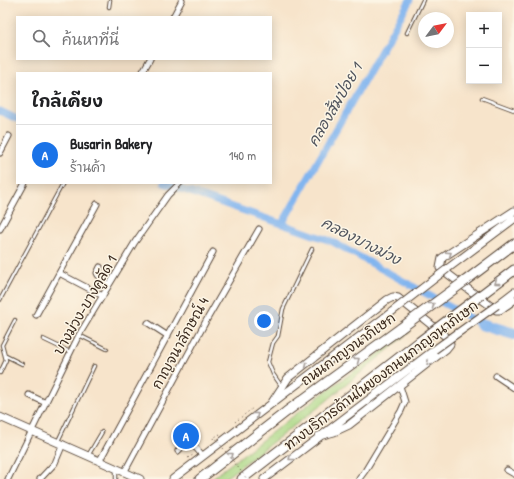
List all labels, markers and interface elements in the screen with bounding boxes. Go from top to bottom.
north arrow [418,12,454,48]
map controls [466,12,502,84]
button: + [466,12,502,48]
search box [16,16,272,60]
icon: search [30,27,52,49]
text: ค้นหาที่นี่ [62,29,119,50]
button: − [466,48,502,84]
water label: คลองส้มป่อย 1 [302,57,368,150]
text: ใกล้เคียง [32,89,103,112]
text: Busarin Bakery [70,133,152,154]
text: A [42,146,48,164]
text: 140 m [229,146,256,164]
text: ร้านค้า [70,158,106,176]
water label: คลองบางม่วง [318,212,406,270]
one-way arrow [445,251,452,259]
street label: บางม่วง-บางคูลัด 1 [48,252,122,358]
one-way arrow [495,278,502,285]
street label: กาญจนาลักษณ์ 4 [146,293,213,392]
street label: ทางบริการด้านในของถนนกาญจนาภิเษก [280,295,482,454]
one-way arrow [428,303,435,310]
street label: ถนนกาญจนาภิเษก [296,308,399,389]
your location [254,311,274,331]
one-way arrow [353,357,360,365]
one-way arrow [427,358,434,365]
one-way arrow [301,362,308,369]
one-way arrow [252,413,259,420]
pin: A [173,421,199,451]
one-way arrow [227,452,234,460]
one-way arrow [289,453,296,460]

